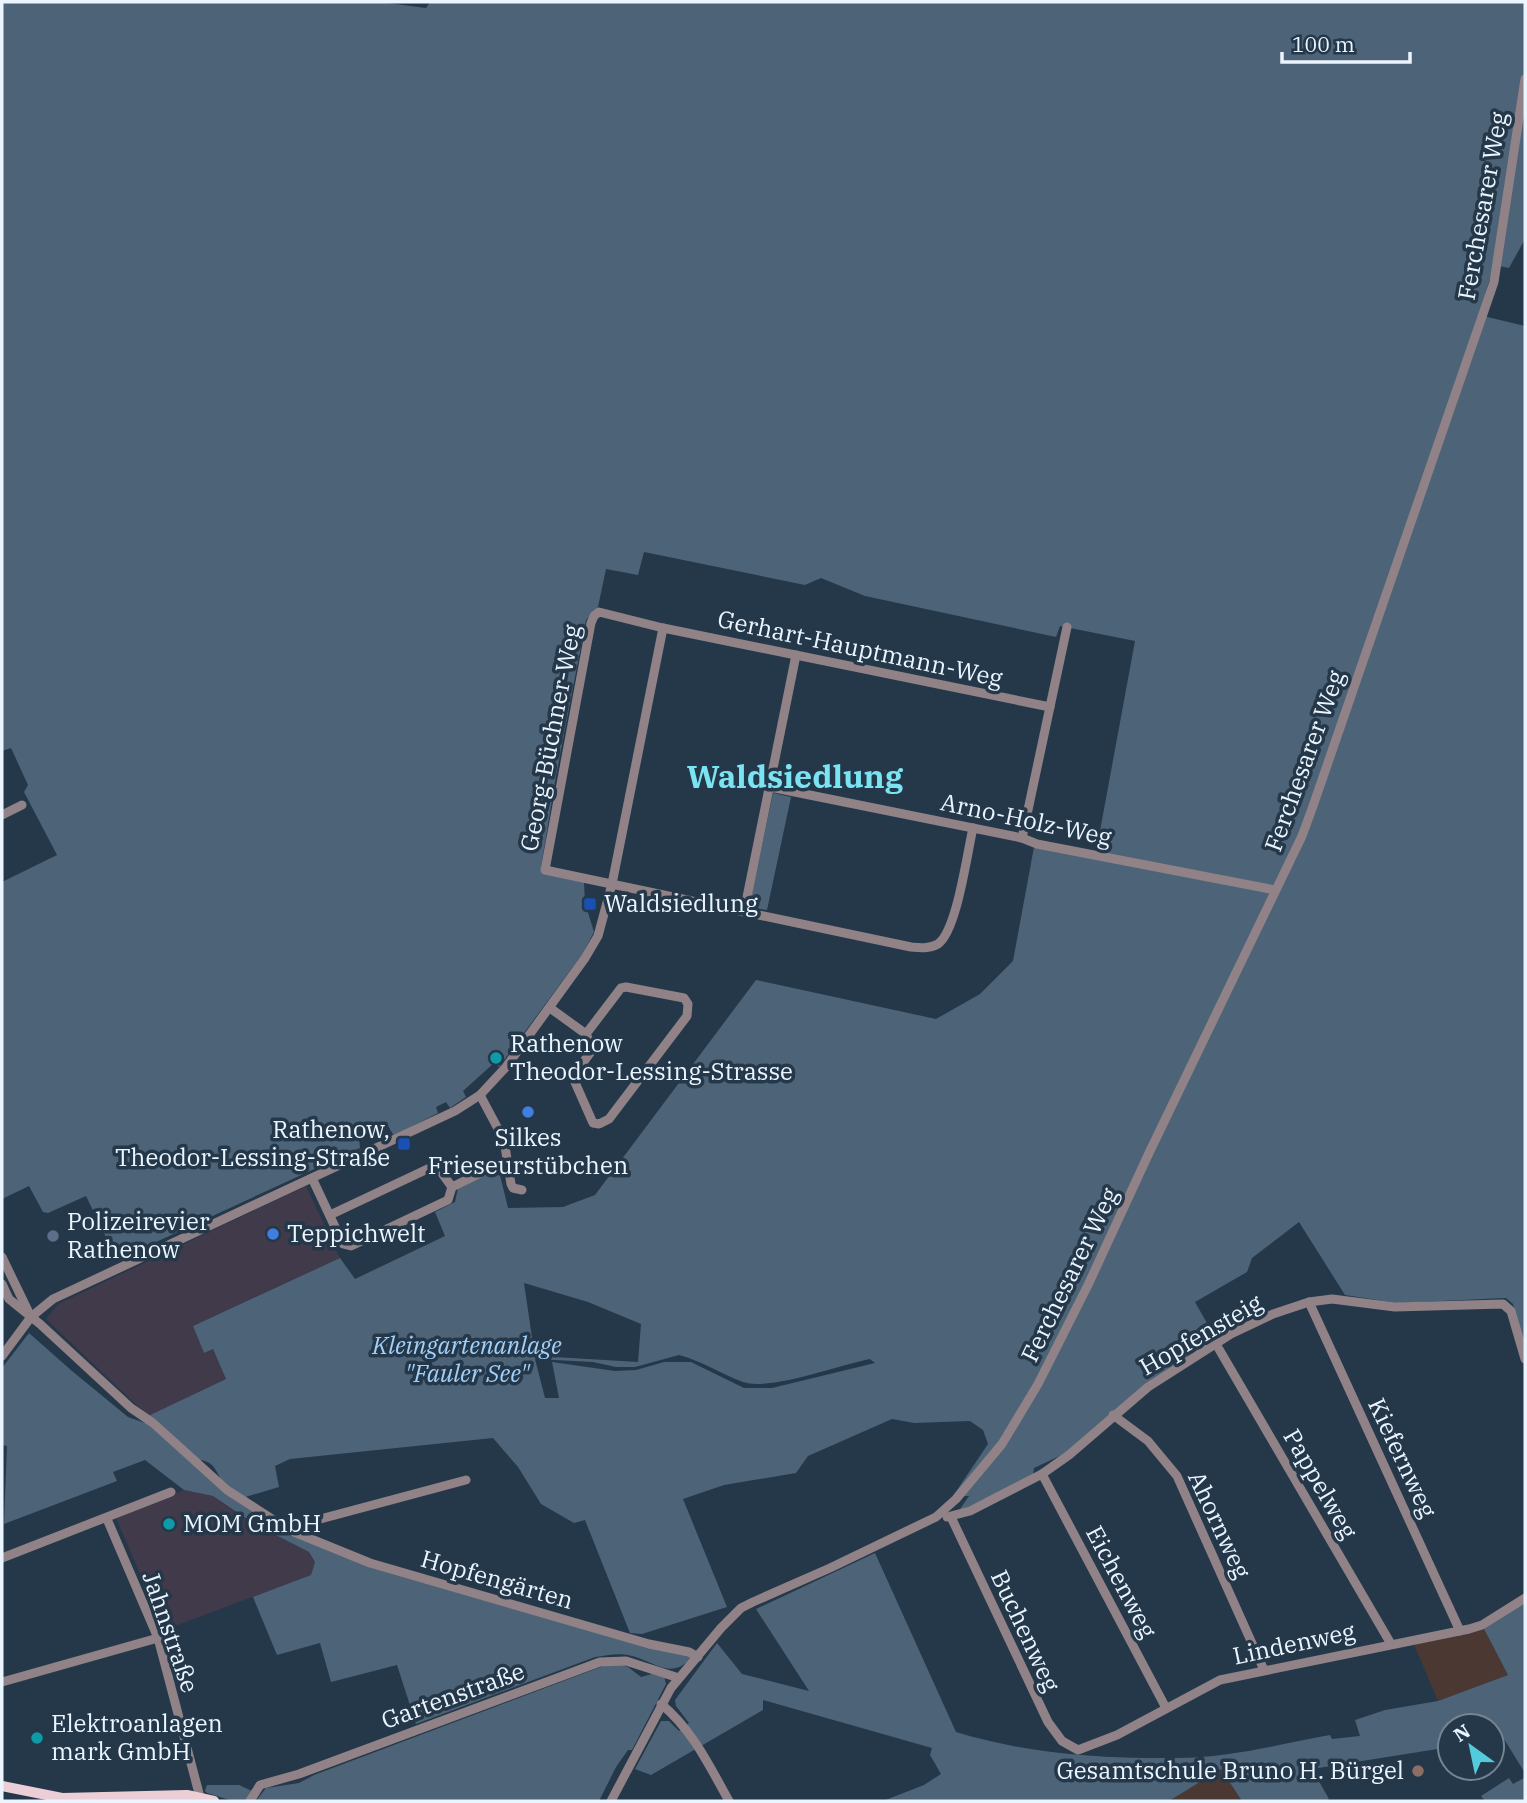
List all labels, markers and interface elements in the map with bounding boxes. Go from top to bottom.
scale bar [1282,21,1410,65]
text: 100 m [1292,30,1355,58]
street label: Ferchesarer Weg [1450,109,1514,302]
street label: Gerhart-Hauptmann-Weg [715,602,1006,694]
street label: Georg-Büchner-Weg [512,622,588,854]
street label: Ferchesarer Weg [1256,666,1352,856]
district label: Waldsiedlung [687,755,904,797]
street label: Arno-Holz-Weg [938,785,1115,853]
place label: Waldsiedlung [604,887,758,919]
marker: Waldsiedlung [582,896,598,912]
place label: Rathenow Theodor-Lessing-Strasse [510,1027,793,1087]
marker: Rathenow Theodor-Lessing-Strasse [488,1050,504,1066]
marker: Silkes Frieseurstübchen [520,1104,536,1120]
place label: Rathenow, Theodor-Lessing-Straße [115,1113,390,1173]
place label: Silkes Frieseurstübchen [428,1121,628,1181]
marker: Rathenow, Theodor-Lessing-Straße [396,1136,412,1152]
street label: Ferchesarer Weg [1013,1182,1125,1367]
place label: Polizeirevier Rathenow [67,1205,210,1265]
place label: Teppichwelt [287,1217,426,1249]
marker: Teppichwelt [265,1226,281,1242]
marker: Polizeirevier Rathenow [45,1228,61,1244]
street label: Hopfensteig [1133,1286,1268,1382]
park label: Kleingartenanlage "Fauler See" [371,1329,562,1389]
street label: Kiefernweg [1361,1393,1445,1523]
street label: Pappelweg [1277,1423,1365,1544]
street label: Ahornweg [1181,1466,1259,1583]
place label: MOM GmbH [183,1507,321,1539]
marker: MOM GmbH [161,1516,177,1532]
street label: Eichenweg [1079,1520,1165,1643]
street label: Hopfengärten [417,1542,577,1616]
street label: Buchenweg [984,1565,1068,1696]
street label: Jahnstraße [135,1567,207,1697]
street label: Lindenweg [1230,1614,1358,1672]
street label: Gartenstraße [377,1654,529,1736]
place label: Elektroanlagen mark GmbH [51,1707,223,1767]
north arrow [1436,1712,1506,1782]
text: N [1449,1719,1475,1747]
marker: Elektroanlagen mark GmbH [29,1730,45,1746]
place label: Gesamtschule Bruno H. Bürgel [1056,1754,1404,1786]
marker: Gesamtschule Bruno H. Bürgel [1410,1763,1426,1779]

